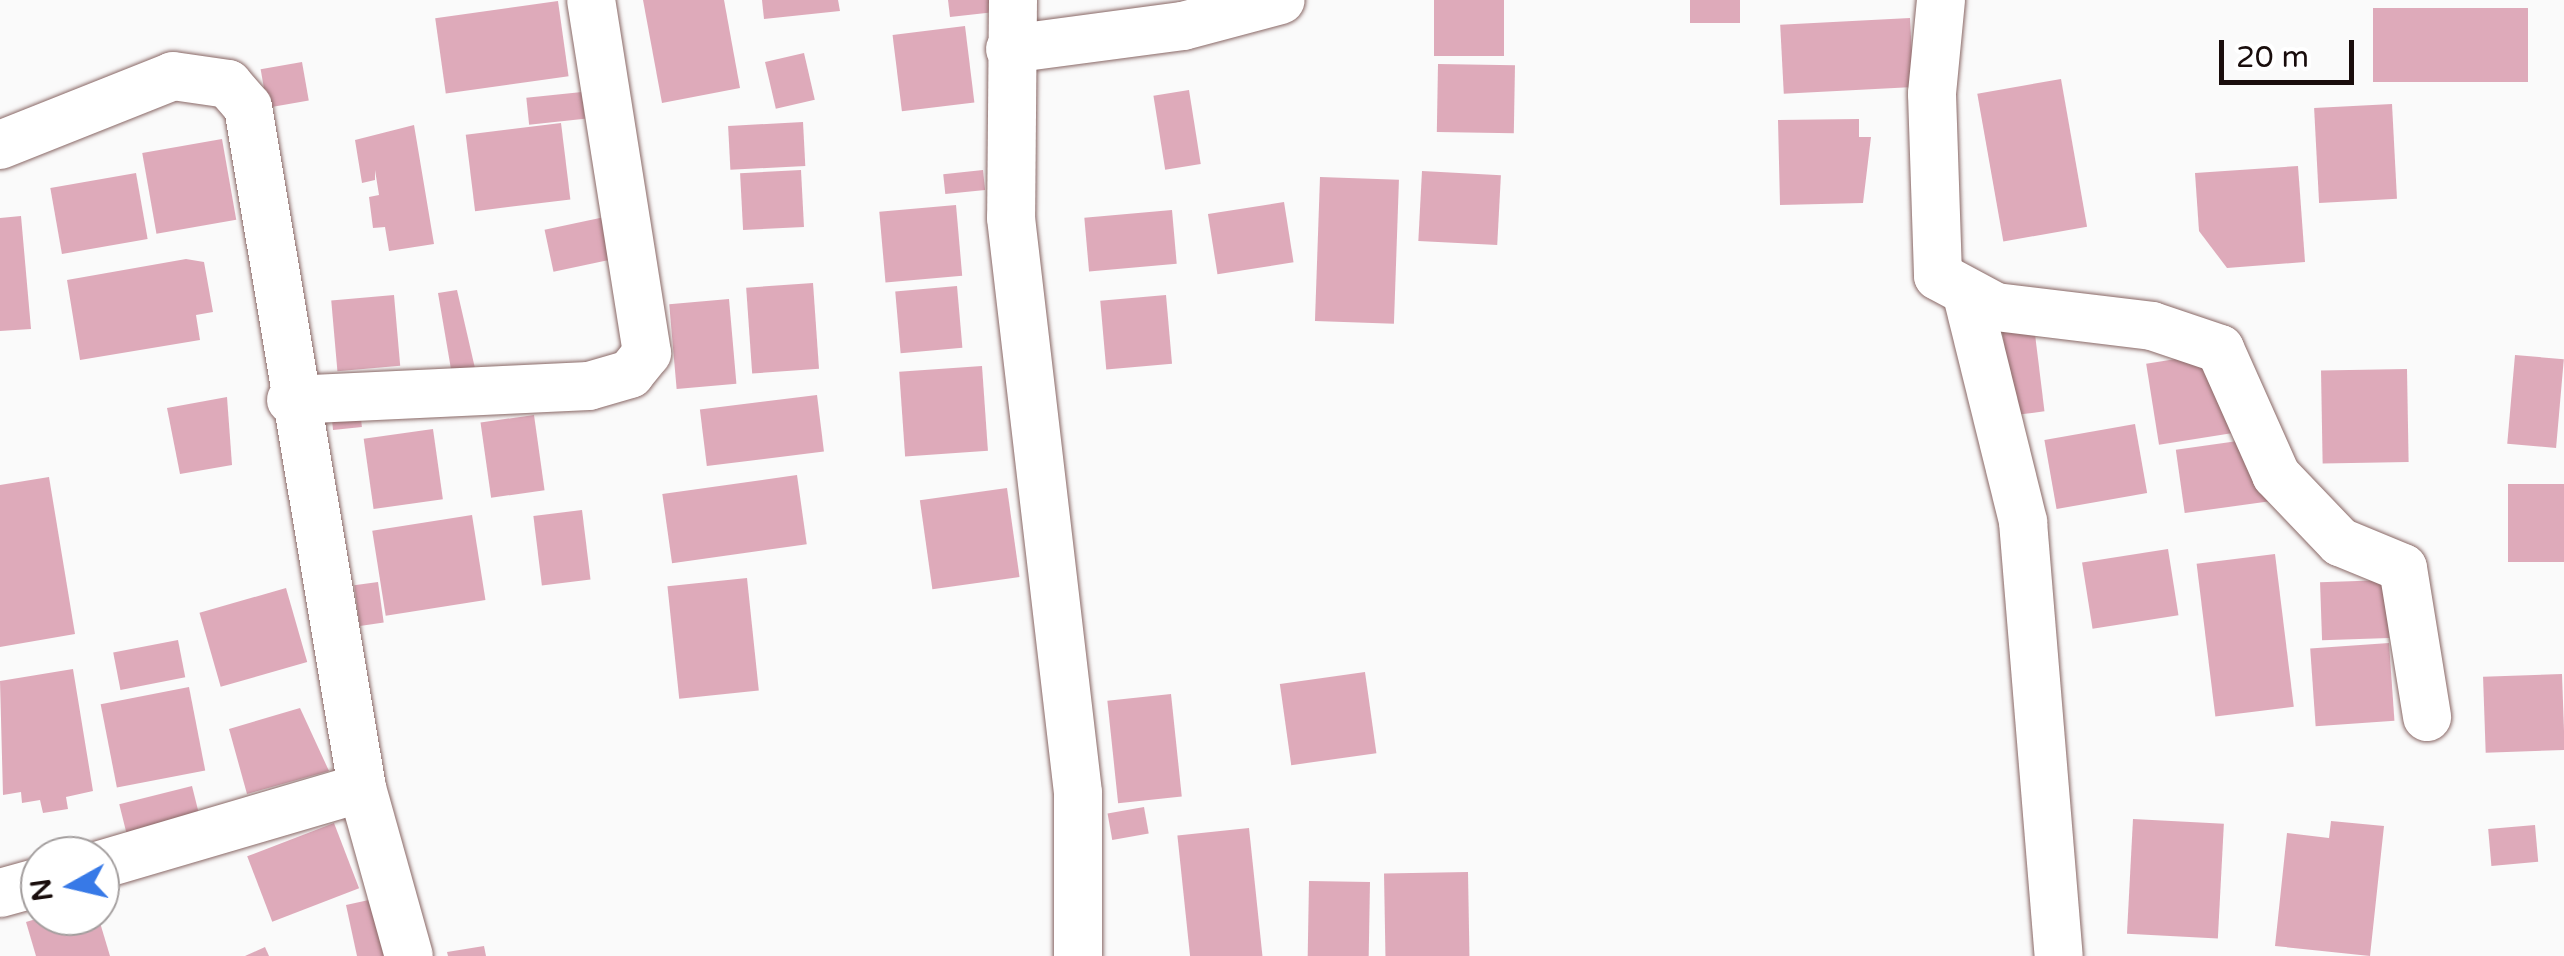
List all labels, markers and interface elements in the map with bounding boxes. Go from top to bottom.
scale bar [2224,20,2359,82]
text: 20 m [2236,39,2309,76]
north arrow [20,836,120,936]
text: N [24,876,61,903]

